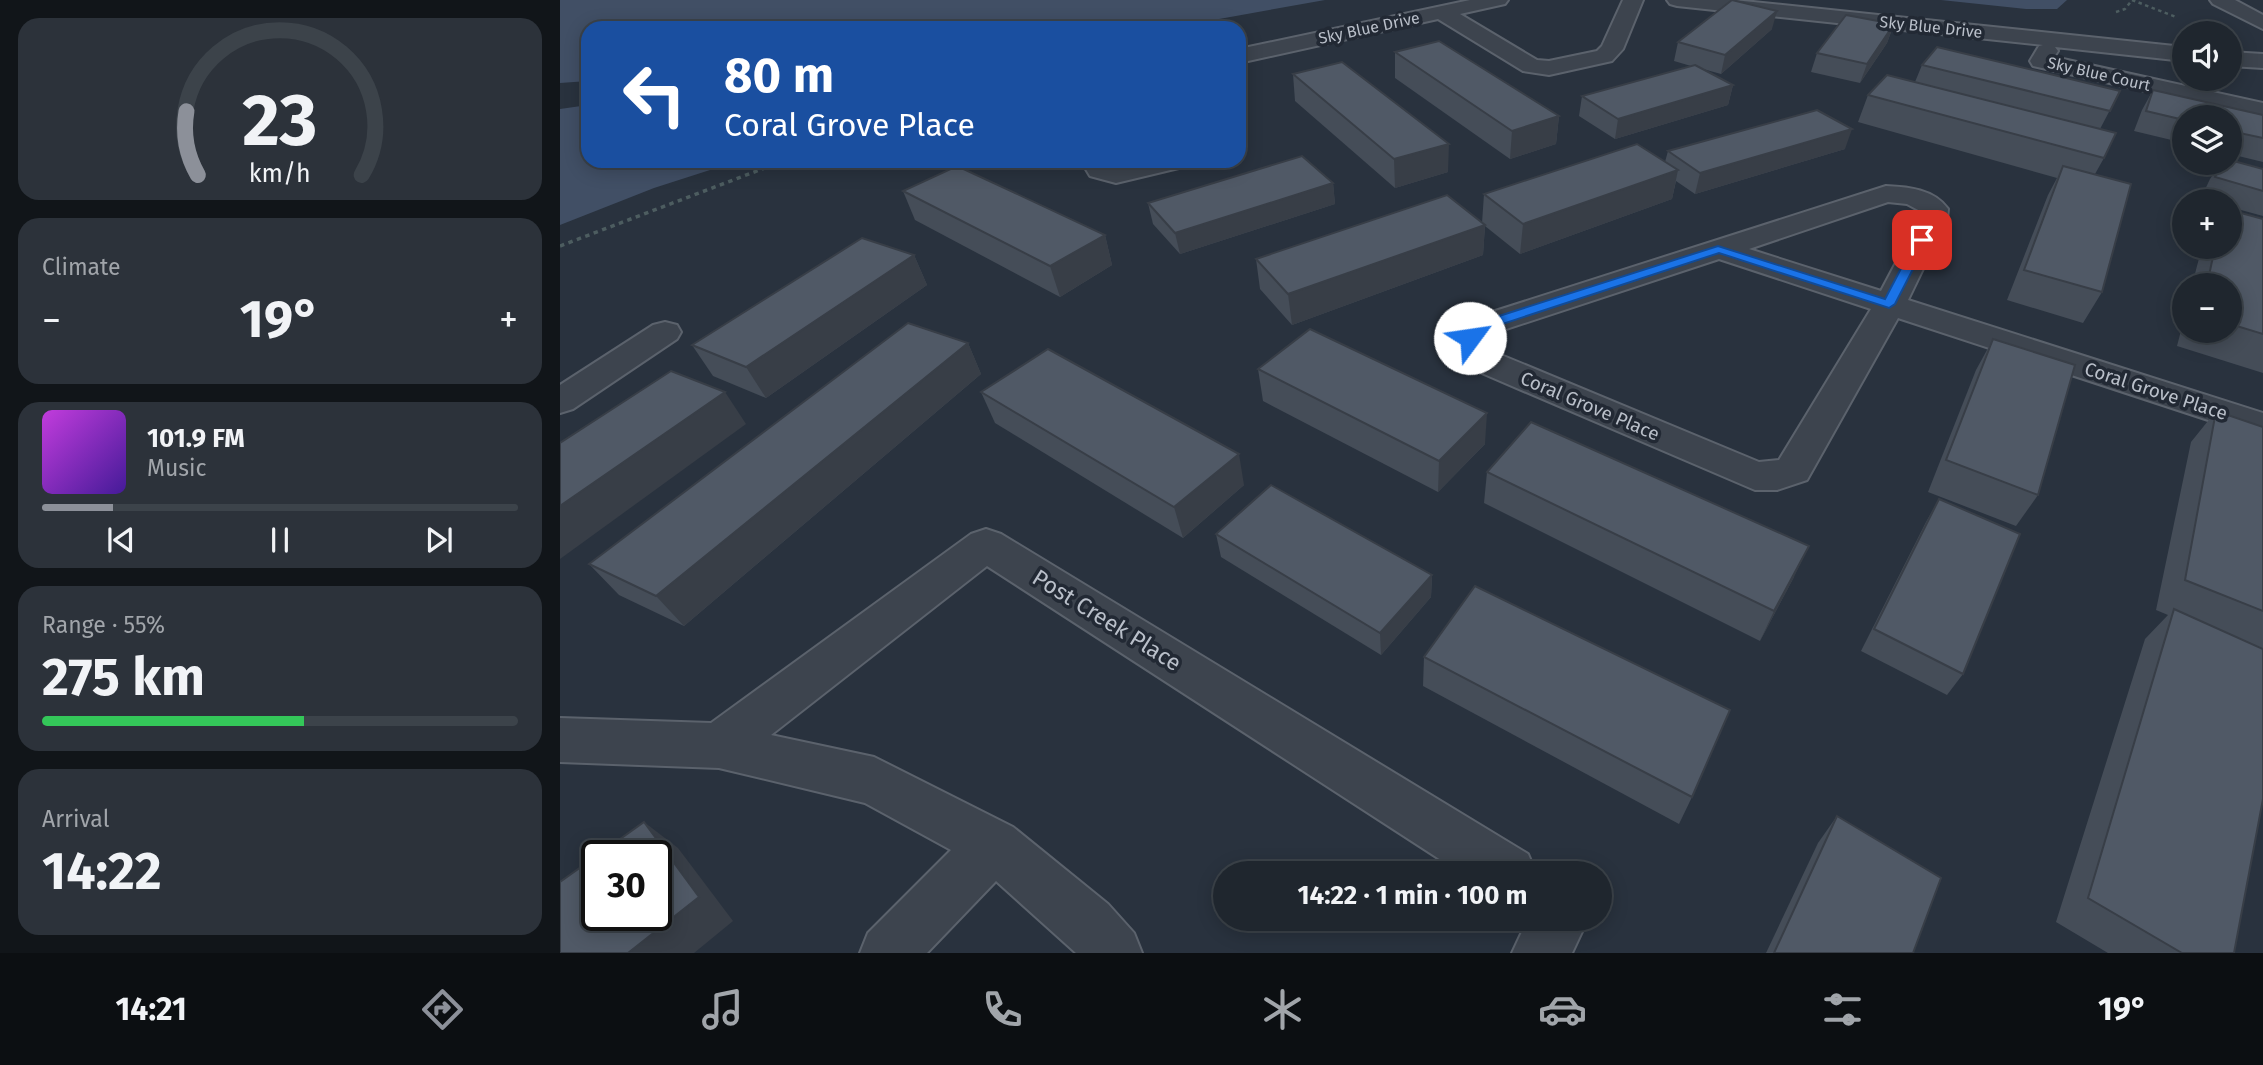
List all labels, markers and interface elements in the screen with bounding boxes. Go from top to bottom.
street label: Sky Blue Drive [1317,8,1421,48]
street label: Sky Blue Drive [1879,12,1983,42]
map controls [2172,21,2242,343]
button: sound [2172,21,2242,91]
text: 80 m [724,46,834,105]
icon: left [609,49,700,140]
street label: Sky Blue Court [2046,53,2152,95]
text: 23 [242,77,318,164]
button: layers [2172,105,2242,175]
text: Coral Grove Place [724,106,975,144]
text: km/h [249,159,311,189]
button: + [2172,189,2242,259]
pin [1892,210,1952,270]
icon: arrive [1903,221,1941,259]
text: Climate [42,253,121,281]
button: − [2172,273,2242,343]
text: 19° [240,288,320,351]
text: − [42,297,61,343]
text: + [499,297,518,343]
position arrow [1433,301,1507,375]
street label: Coral Grove Place [2082,357,2230,425]
street label: Coral Grove Place [1517,366,1663,446]
text: 101.9 FM [147,423,245,454]
text: Music [147,454,207,482]
icon: previous [102,521,140,559]
icon: pause [261,521,299,559]
icon: next [420,521,458,559]
street label: Post Creek Place [1027,563,1187,677]
text: Range · 55% [42,611,165,639]
text: 275 km [42,646,205,709]
text: Arrival [42,805,109,833]
text: 14:22 [42,840,162,903]
speed limit sign: 30 [581,840,672,931]
text: 14:22 · 1 min · 100 m [1297,880,1528,911]
icon: directions [418,985,467,1034]
icon: music [698,985,747,1034]
icon: phone [978,985,1027,1034]
icon: climate [1258,985,1307,1034]
icon: car [1538,985,1587,1034]
icon: filters [1818,985,1867,1034]
text: 14:21 [116,990,187,1028]
text: 19° [2098,990,2147,1028]

